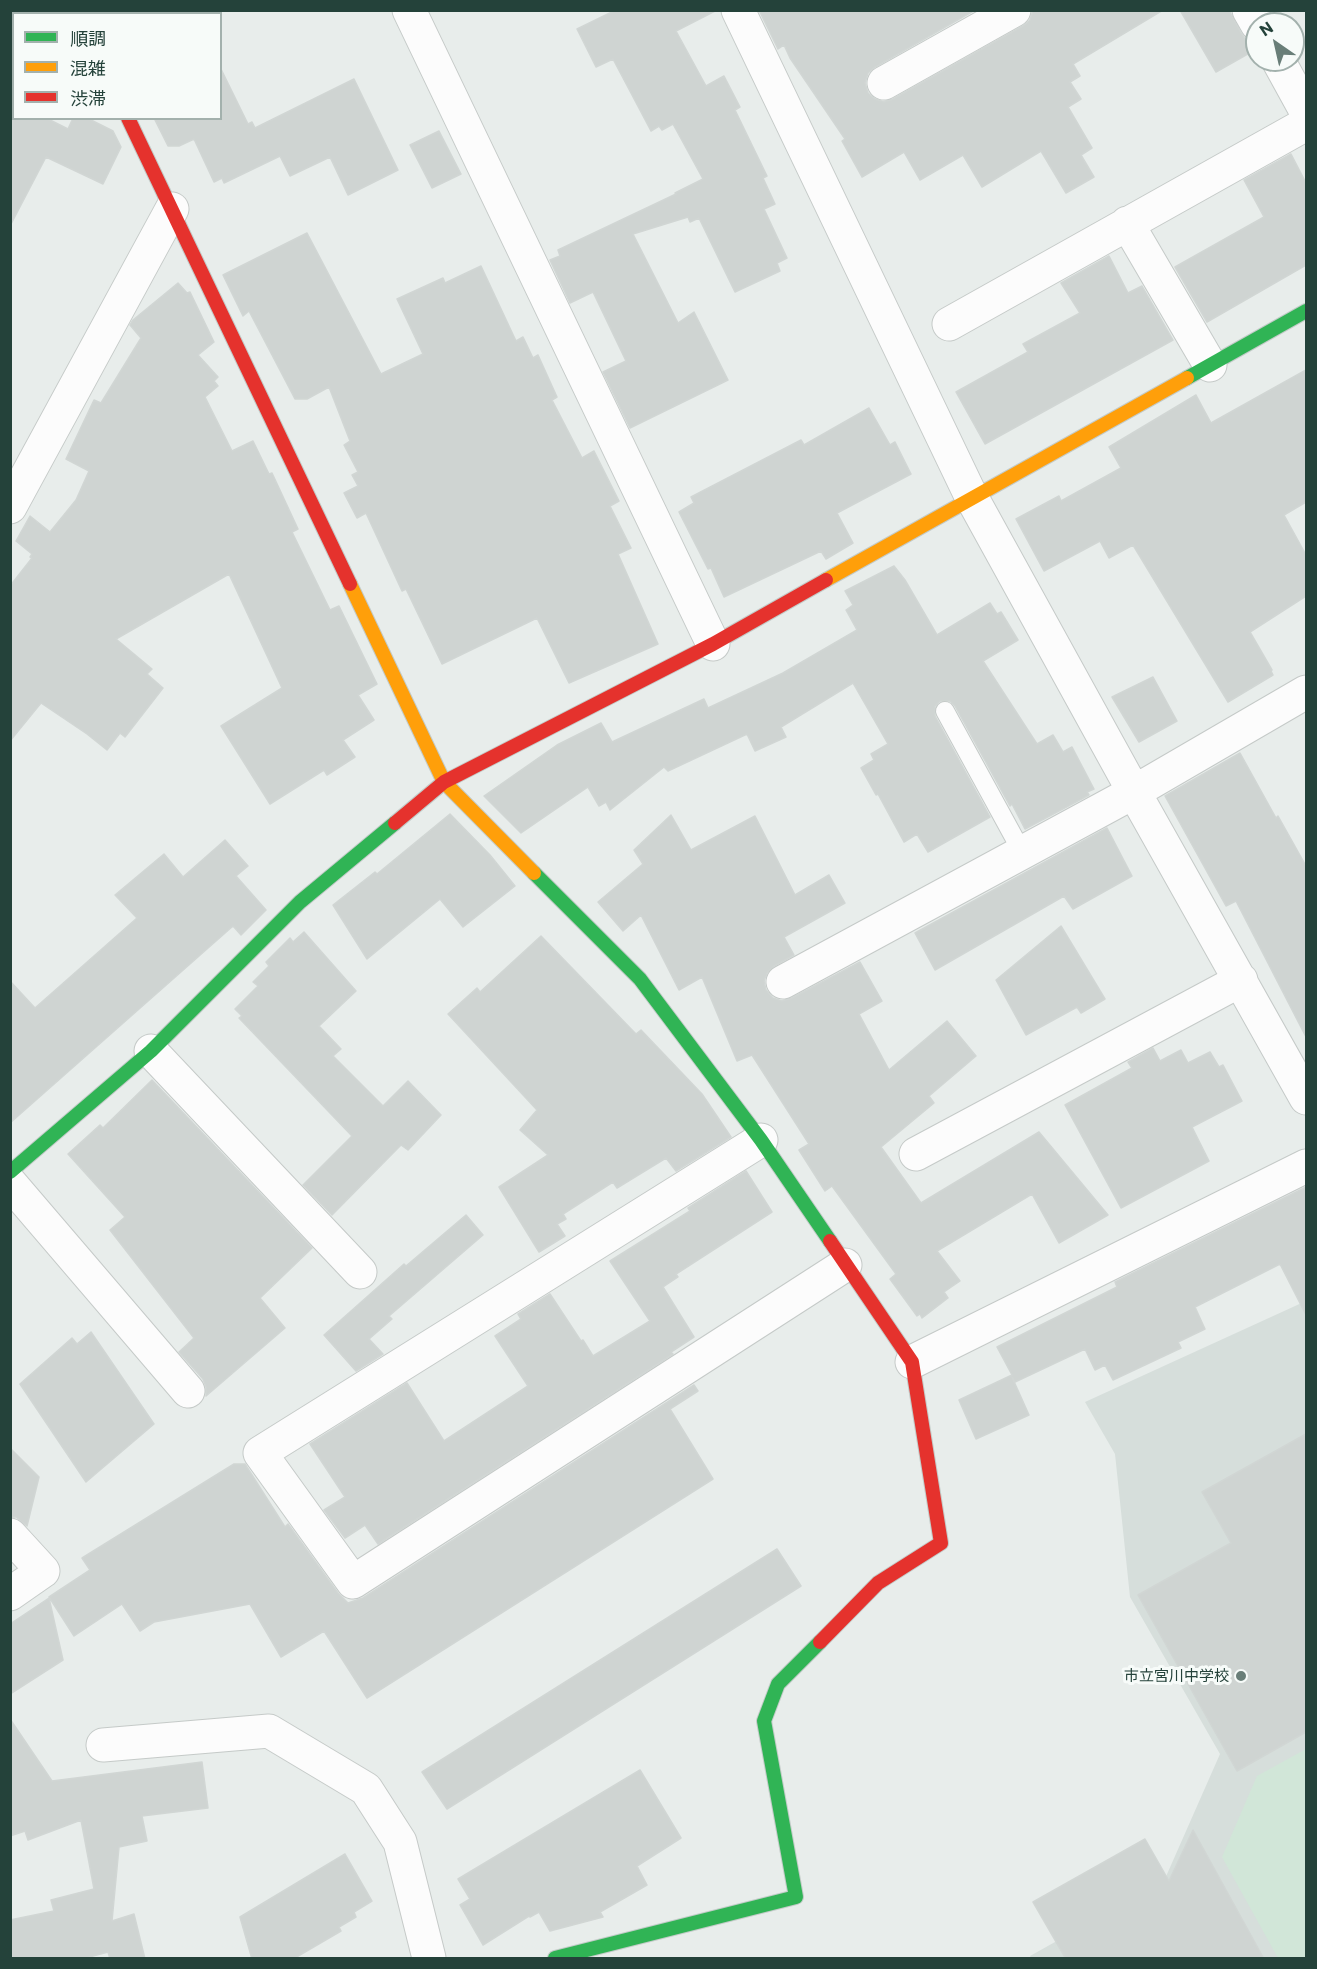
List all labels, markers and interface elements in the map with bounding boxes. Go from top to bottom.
legend [12,12,222,120]
north arrow [1245,12,1305,72]
text: N [1255,17,1276,40]
text: 順調 [70,27,106,49]
text: 混雑 [70,57,106,79]
text: 渋滞 [70,87,106,109]
place label: 市立宮川中学校 [1124,1667,1229,1685]
marker: 市立宮川中学校 [1234,1669,1248,1683]

